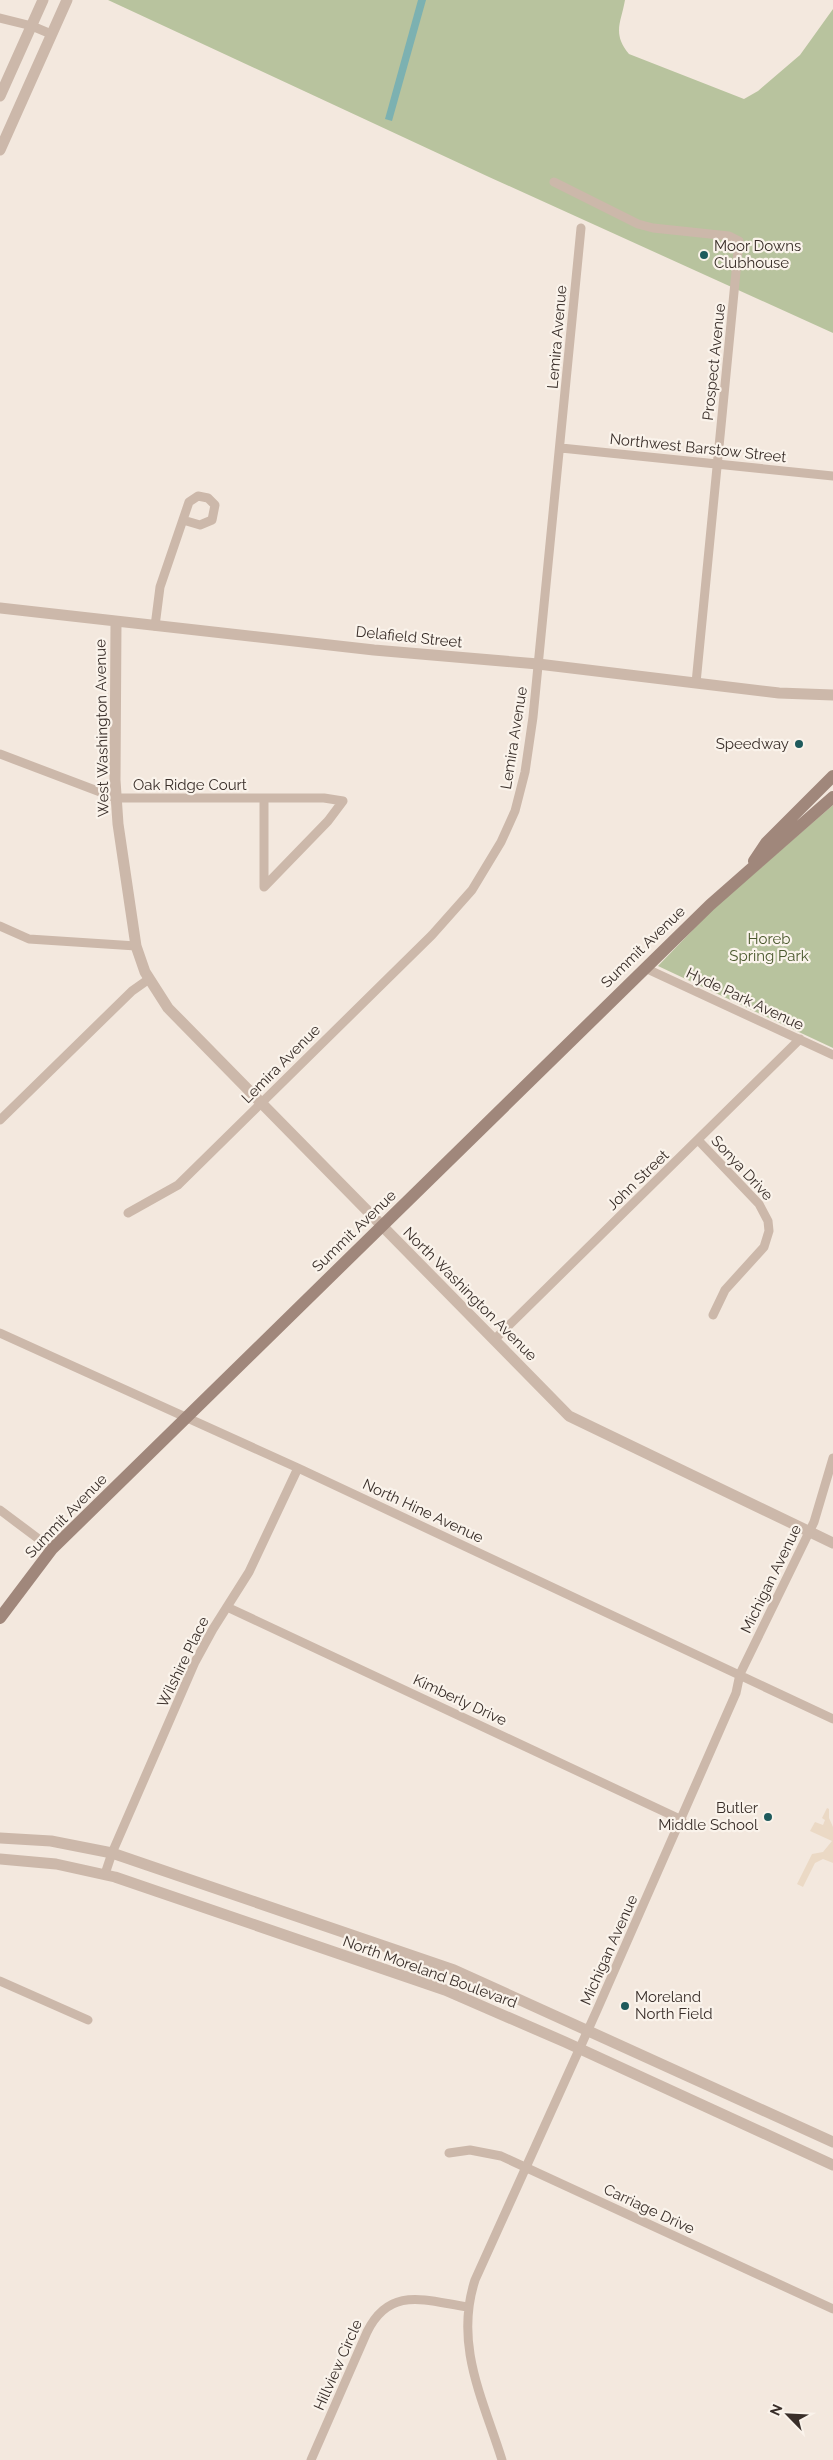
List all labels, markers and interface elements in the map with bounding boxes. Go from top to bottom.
place label: Moor Downs Clubhouse [714,237,801,272]
marker: Moor Downs Clubhouse [698,249,710,261]
street label: Lemira Avenue [544,284,571,390]
street label: Prospect Avenue [699,302,729,422]
street label: Northwest Barstow Street [609,430,787,466]
street label: Delafield Street [355,622,463,652]
street label: West Washington Avenue [91,639,113,817]
street label: Lemira Avenue [497,685,531,791]
place label: Speedway [716,735,789,753]
marker: Speedway [793,738,805,750]
street label: Oak Ridge Court [133,776,247,794]
street label: Summit Avenue [597,902,689,992]
park label: Horeb Spring Park [729,930,809,965]
street label: Hyde Park Avenue [683,964,807,1034]
street label: Lemira Avenue [238,1021,324,1107]
street label: Sonya Drive [707,1132,777,1204]
street label: John Street [603,1146,673,1214]
street label: Summit Avenue [308,1186,400,1276]
street label: North Washington Avenue [399,1223,541,1365]
street label: Summit Avenue [21,1470,111,1562]
street label: North Hine Avenue [360,1475,486,1547]
street label: Michigan Avenue [737,1521,805,1636]
street label: Wilshire Place [153,1614,213,1710]
street label: Kimberly Drive [410,1670,510,1730]
place label: Butler Middle School [658,1799,759,1834]
marker: Butler Middle School [762,1811,774,1823]
street label: Michigan Avenue [577,1892,641,2008]
street label: North Moreland Boulevard [340,1932,520,2012]
place label: Moreland North Field [635,1988,713,2023]
marker: Moreland North Field [619,2000,631,2012]
street label: Carriage Drive [601,2180,697,2238]
street label: Hillview Circle [310,2317,366,2413]
north arrow [763,2390,813,2440]
text: N [767,2402,786,2418]

